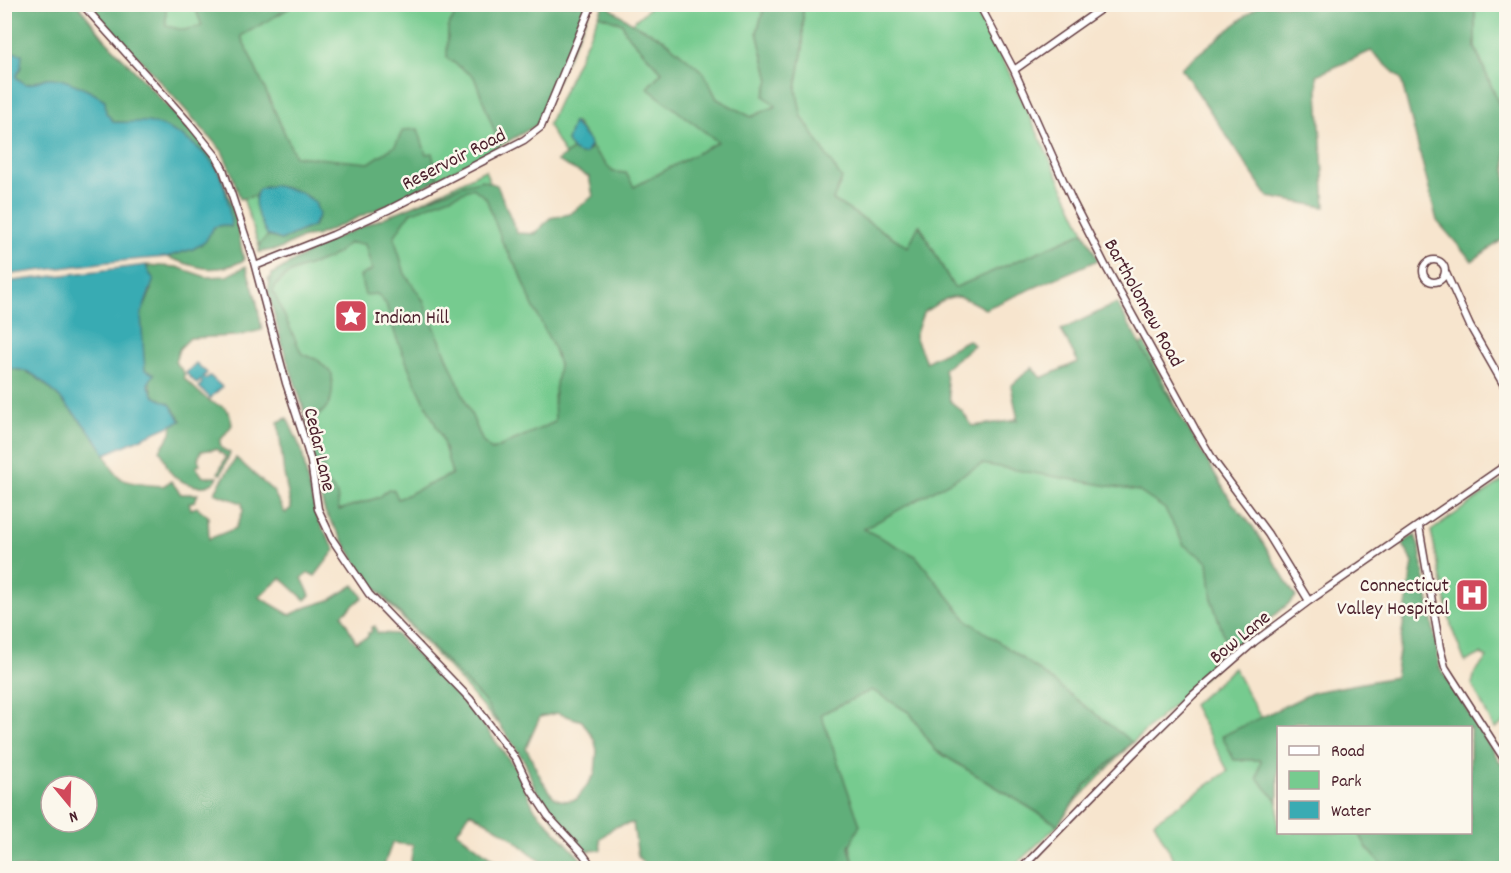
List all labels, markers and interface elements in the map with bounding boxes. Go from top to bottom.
street label: Reservoir Road [397,122,511,199]
street label: Bartholomew Road [1096,234,1189,373]
place icon: Indian Hill [333,298,369,334]
place label: Indian Hill [374,305,449,333]
street label: Cedar Lane [295,405,341,494]
place label: Connecticut Valley Hospital [1337,573,1449,624]
hospital icon: Connecticut Valley Hospital [1454,577,1490,613]
street label: Bow Lane [1204,605,1278,672]
legend [1277,726,1472,834]
text: Road [1331,740,1365,765]
text: Park [1331,770,1362,795]
north arrow [39,774,99,834]
text: Water [1331,800,1371,825]
text: N [65,804,81,828]

